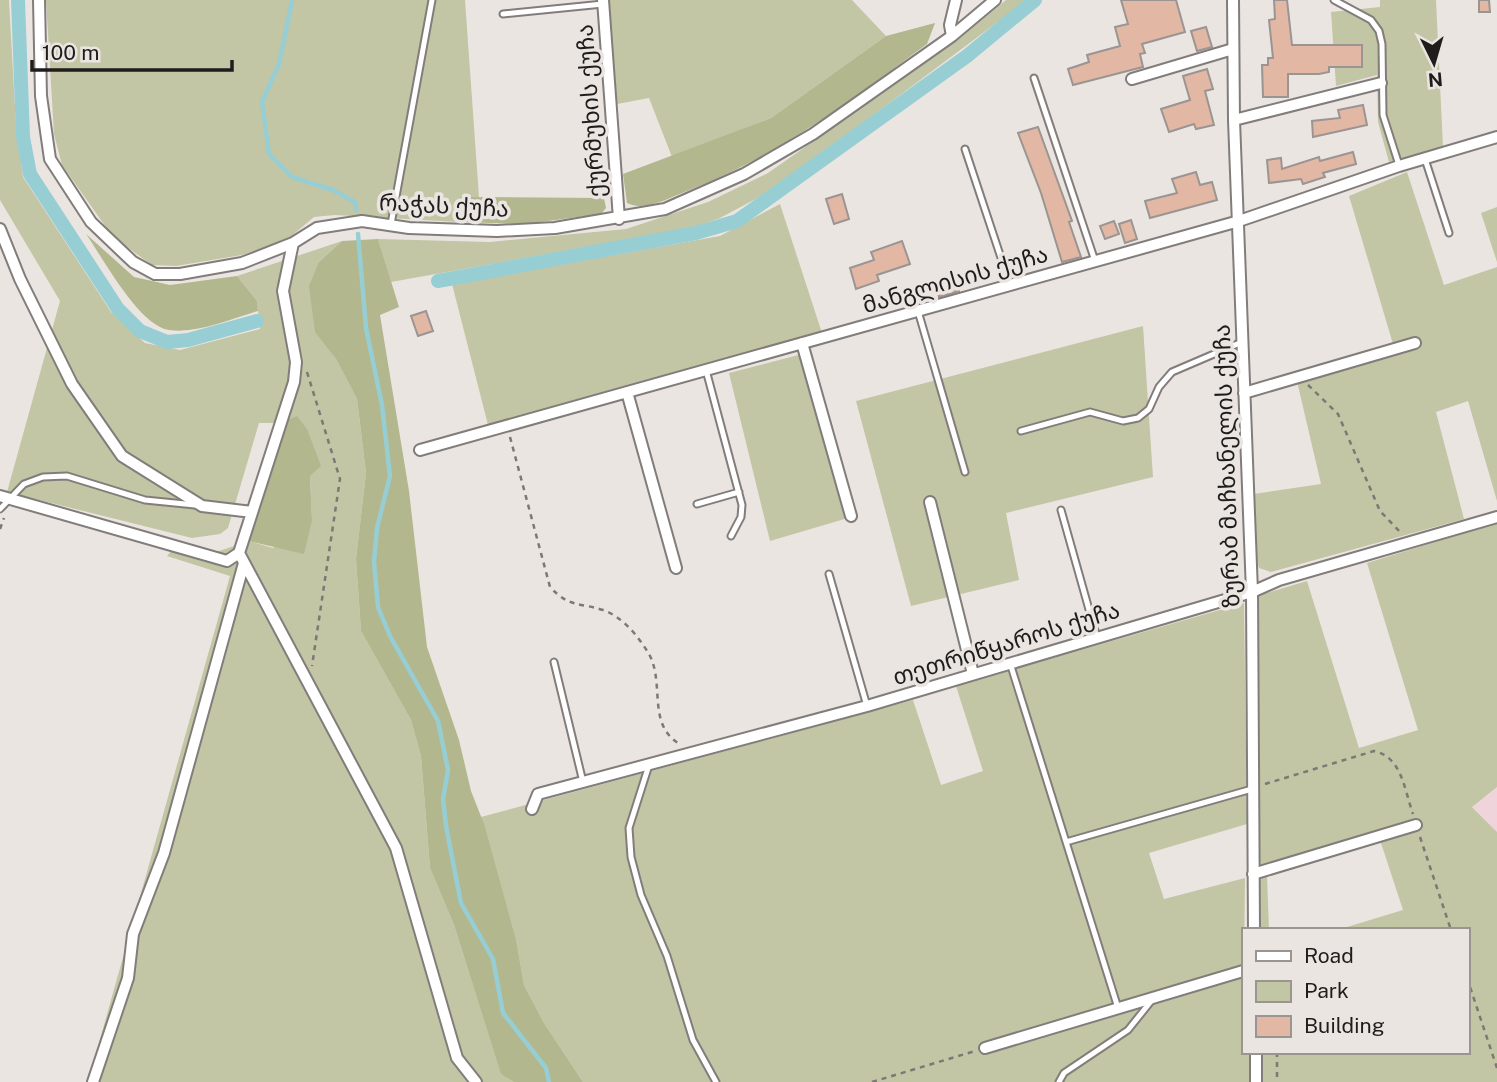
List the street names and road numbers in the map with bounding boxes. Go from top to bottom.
street label: ქურმუხის ქუჩა [570,23,611,199]
street label: რაჭას ქუჩა [378,188,510,223]
street label: მანგლისის ქუჩა [859,240,1051,319]
street label: ზურაბ მაჩხანელის ქუჩა [1208,324,1245,608]
street label: თეთრიწყაროს ქუჩა [889,596,1123,691]

